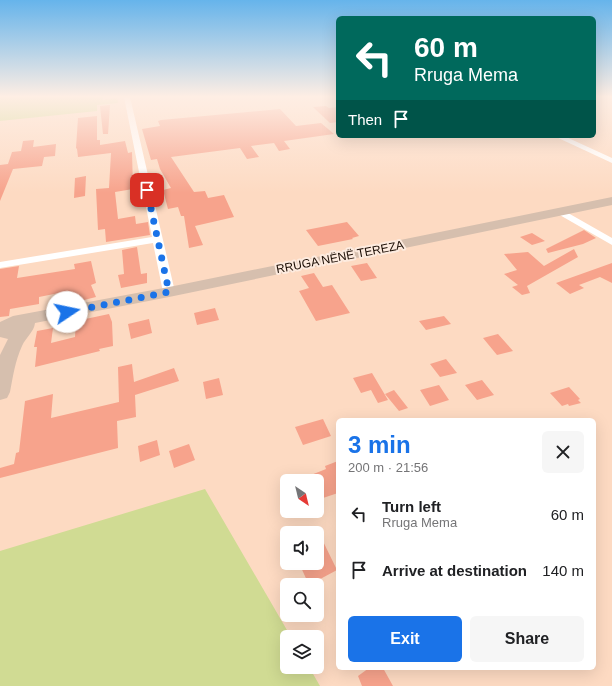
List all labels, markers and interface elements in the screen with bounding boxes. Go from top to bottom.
icon: left [348,32,400,84]
text: 60 m [414,32,478,63]
text: Rruga Mema [414,65,518,85]
icon: arrive [390,108,412,130]
text: Then [348,111,382,128]
pin [130,173,164,207]
icon: arrive [136,179,158,201]
street label: RRUGA NËNË TEREZA [275,238,405,276]
position arrow [46,291,88,333]
text: 3 min [348,431,411,458]
button: close [542,431,584,473]
text: 200 m · 21:56 [348,460,428,475]
north arrow [280,474,324,518]
map controls [280,474,324,674]
text: Turn left [382,498,441,515]
icon: left [348,503,370,525]
text: 60 m [551,506,584,523]
text: Rruga Mema [382,515,457,530]
button: sound [280,526,324,570]
icon: arrive [348,559,370,581]
text: Arrive at destination [382,562,527,579]
text: 140 m [542,562,584,579]
button: search [280,578,324,622]
button: Exit [348,616,462,662]
button: Share [470,616,584,662]
button: layers [280,630,324,674]

